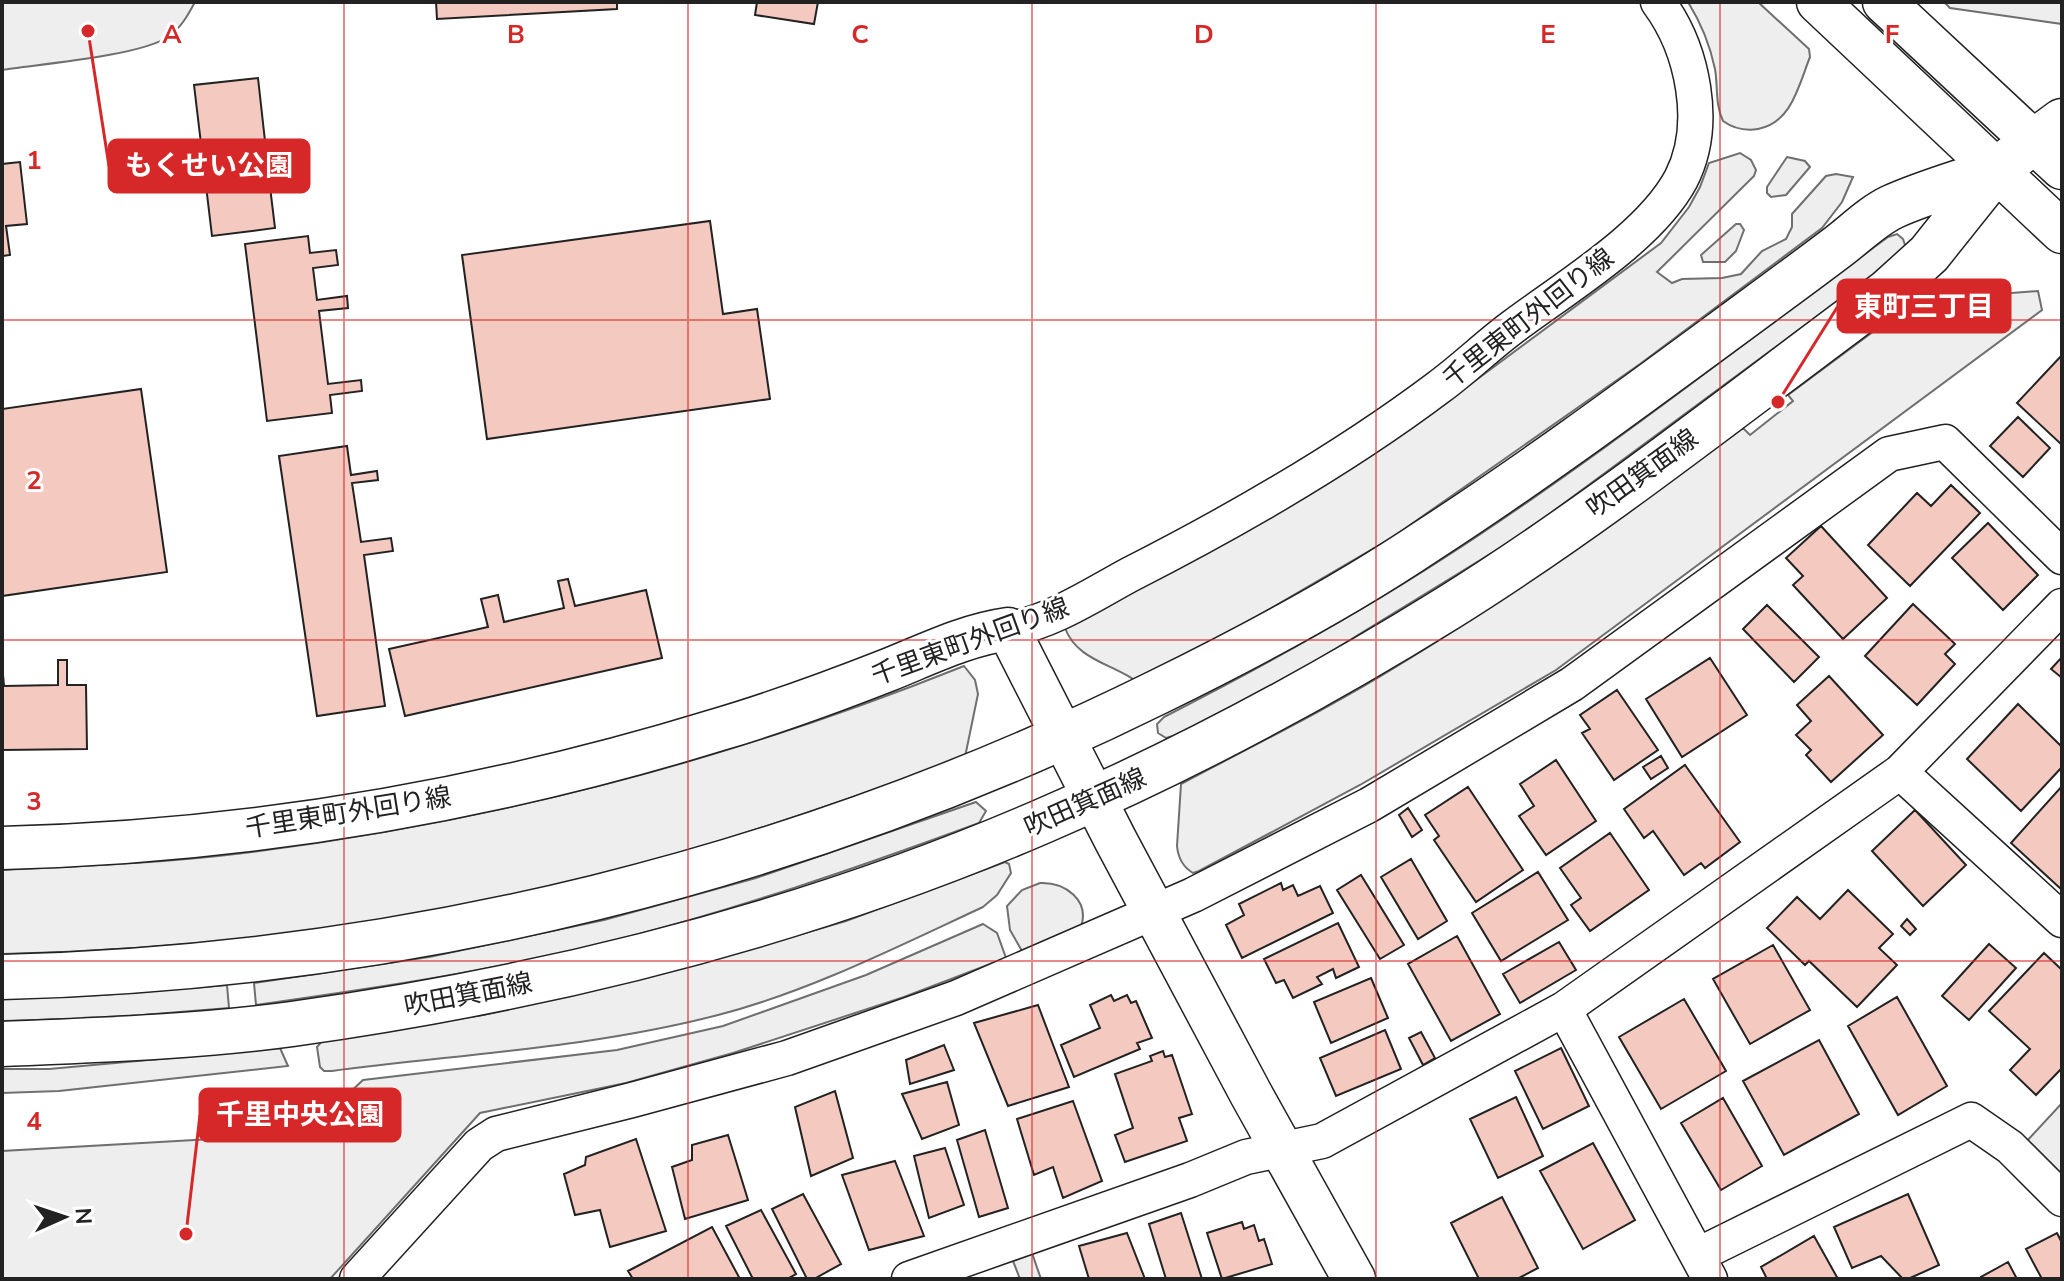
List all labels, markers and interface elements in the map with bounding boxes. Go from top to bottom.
text: A [162,17,182,52]
text: B [507,17,525,52]
text: C [851,17,869,52]
text: D [1194,17,1214,52]
text: E [1540,17,1556,52]
text: F [1885,17,1899,52]
callout: もくせい公園 [109,140,309,192]
text: 1 [26,143,42,178]
text: もくせい公園 [125,147,293,185]
street label: 千里東町外回り線 [1436,241,1621,396]
callout: 東町三丁目 [1838,280,2010,332]
text: 東町三丁目 [1854,288,1994,326]
street label: 吹田箕面線 [1579,421,1705,526]
text: 2 [26,463,42,498]
street label: 千里東町外回り線 [866,589,1074,693]
street label: 吹田箕面線 [1019,760,1152,845]
street label: 千里東町外回り線 [243,779,454,846]
text: 3 [26,784,42,819]
street label: 吹田箕面線 [401,965,535,1024]
callout: 千里中央公園 [200,1089,400,1141]
text: 千里中央公園 [216,1096,384,1134]
text: 4 [26,1104,42,1139]
north arrow [24,1177,104,1257]
text: N [68,1207,98,1225]

